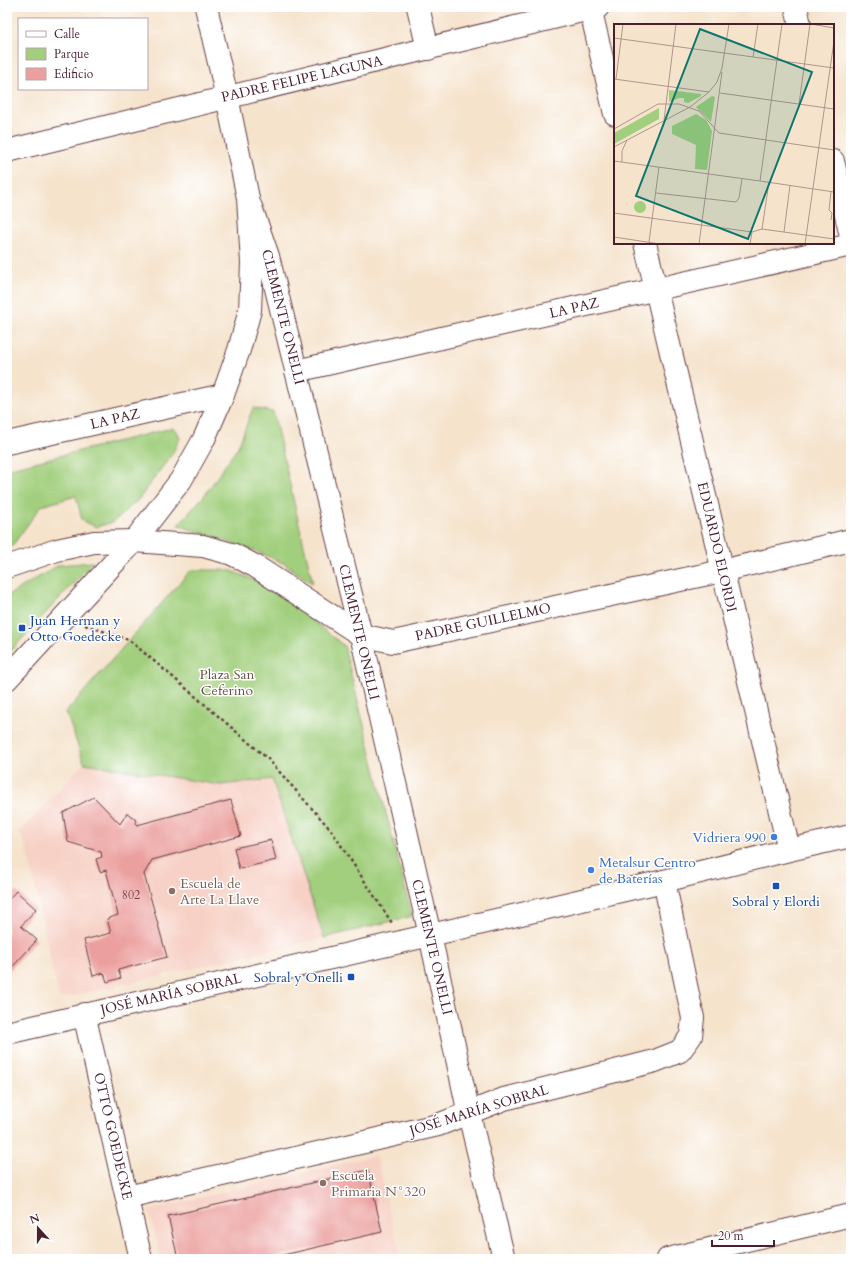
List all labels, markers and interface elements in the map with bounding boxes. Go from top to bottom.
legend [18,18,148,90]
inset map [614,24,834,244]
text: Calle [54,26,80,42]
text: Parque [54,46,89,62]
street label: PADRE FELIPE LAGUNA [219,51,385,107]
text: Edificio [54,66,94,82]
street label: CLEMENTE ONELLI [257,247,309,387]
street label: LA PAZ [547,293,601,323]
street label: LA PAZ [88,404,142,434]
street label: EDUARDO ELORDI [693,480,741,614]
street label: CLEMENTE ONELLI [334,562,384,702]
street label: PADRE GUILLELMO [413,598,553,646]
place label: Juan Herman y Otto Goedecke [28,611,121,646]
marker: Juan Herman y Otto Goedecke [17,623,27,633]
park label: Plaza San Ceferino [200,665,255,700]
place label: Vidriera 990 [692,828,766,847]
marker: Vidriera 990 [769,832,779,842]
place label: Metalsur Centro de Baterías [599,853,696,888]
marker: Metalsur Centro de Baterías [586,865,596,875]
place label: Escuela de Arte La Llave [180,874,259,909]
street label: CLEMENTE ONELLI [407,877,457,1017]
marker: Sobral y Elordi [771,881,781,891]
marker: Escuela de Arte La Llave [167,886,177,896]
house number: 802 [122,887,140,903]
place label: Sobral y Elordi [732,892,820,911]
street label: JOSÉ MARÍA SOBRAL [97,968,244,1020]
place label: Sobral y Onelli [254,968,343,987]
marker: Sobral y Onelli [346,972,356,982]
street label: OTTO GOEDECKE [89,1070,137,1202]
street label: JOSÉ MARÍA SOBRAL [405,1080,551,1141]
place label: Escuela Primaria N°320 [331,1166,426,1201]
marker: Escuela Primaria N°320 [318,1178,328,1188]
north arrow [18,1208,58,1248]
text: N [27,1210,42,1228]
scale bar [712,1222,774,1248]
text: 20 m [718,1228,745,1244]

